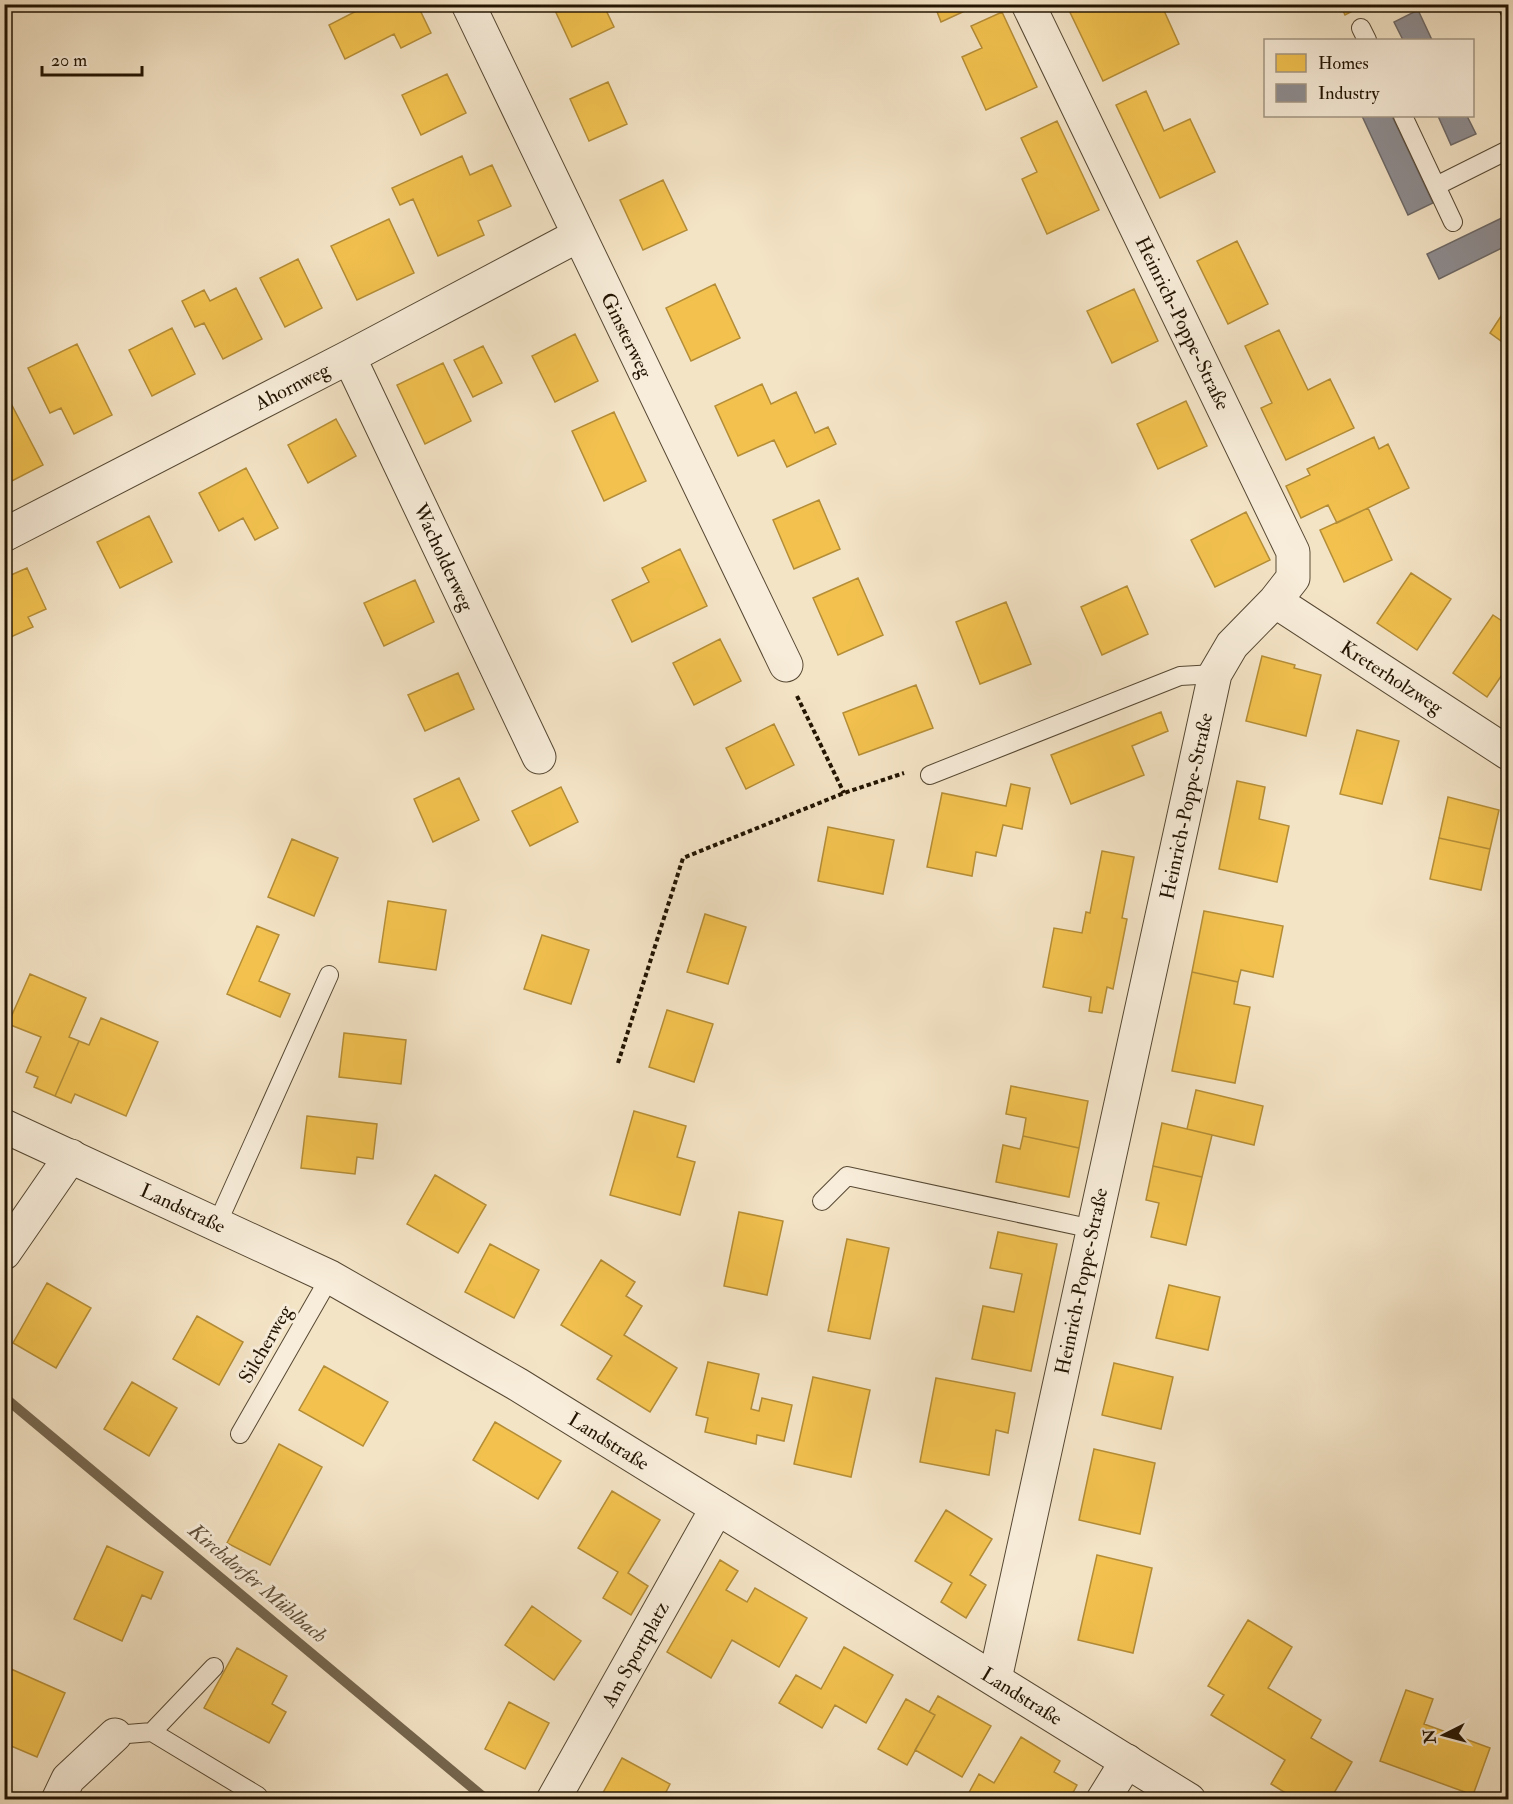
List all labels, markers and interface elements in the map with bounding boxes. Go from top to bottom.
scale bar [42,39,142,77]
legend [1264,39,1474,117]
text: 20 m [51,49,87,72]
text: Homes [1318,52,1369,75]
text: Industry [1318,82,1380,105]
street label: Heinrich-Poppe-Straße [1129,232,1235,415]
street label: Ginsterweg [595,288,658,383]
street label: Ahornweg [250,356,335,416]
street label: Wacholderweg [407,498,480,616]
street label: Kreterholzweg [1336,635,1449,720]
street label: Heinrich-Poppe-Straße [1155,711,1219,902]
street label: Landstraße [136,1178,229,1239]
street label: Heinrich-Poppe-Straße [1050,1186,1114,1377]
street label: Silcherweg [233,1300,298,1388]
street label: Landstraße [564,1407,654,1476]
water label: Kirchdorfer Mühlbach [182,1517,333,1649]
street label: Am Sportplatz [596,1597,676,1713]
street label: Landstraße [977,1662,1067,1731]
north arrow [1414,1705,1474,1765]
text: N [1419,1728,1441,1746]

